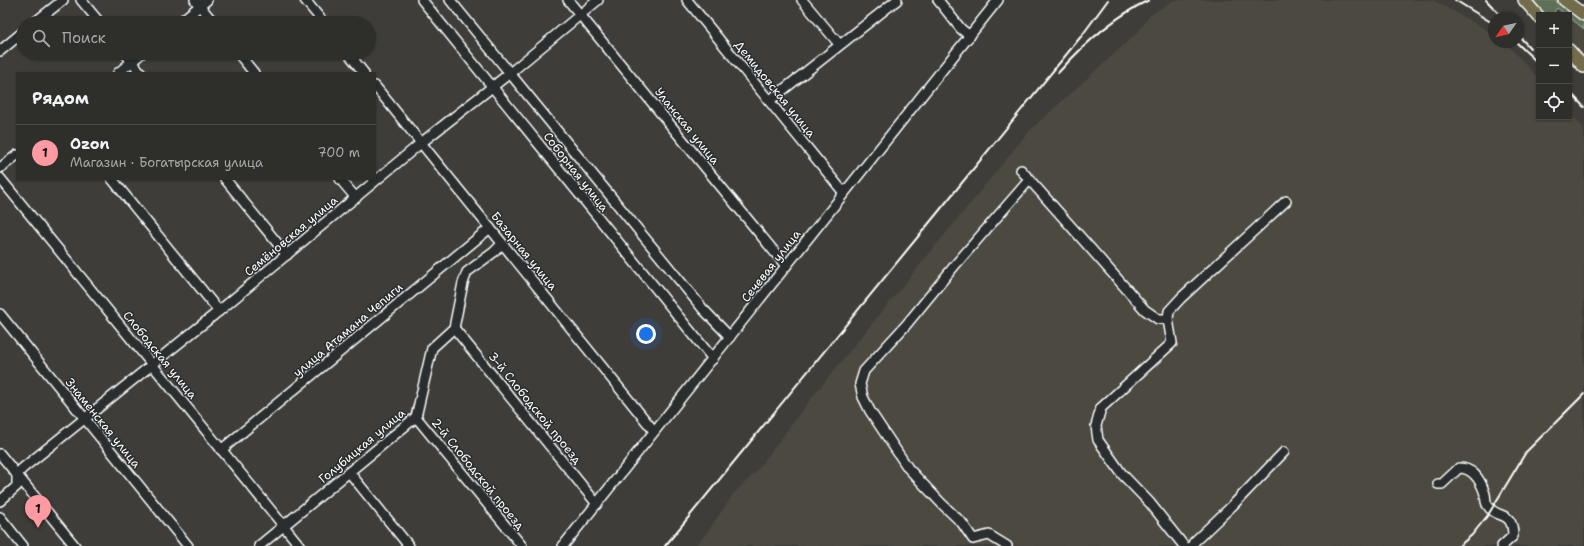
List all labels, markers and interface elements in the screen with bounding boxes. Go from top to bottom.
north arrow [1488,12,1524,48]
map controls [1536,12,1572,120]
button: + [1536,12,1572,48]
search box [16,16,376,60]
icon: search [30,27,52,49]
text: Поиск [62,28,106,48]
street label: Демидовская улица [731,37,819,141]
button: − [1536,48,1572,84]
street label: Уланская улица [651,84,723,168]
button: locate [1536,84,1572,120]
text: Рядом [32,87,89,109]
street label: Соборная улица [540,129,612,216]
text: Ozon [70,134,110,154]
text: 1 [42,144,48,161]
text: 700 m [317,144,360,161]
text: Магазин · Богатырская улица [70,154,263,171]
street label: Семёновская улица [241,192,341,280]
street label: Базарная улица [487,208,561,294]
street label: Сечевая улица [738,226,805,305]
street label: улица Атамана Чепиги [290,279,406,381]
street label: Слободская улица [119,308,201,403]
your location [636,324,656,344]
street label: 3-й Слободской проезд [485,349,585,468]
street label: Знаменская улица [62,375,145,472]
street label: Голубицкая улица [315,405,409,487]
street label: 2-й Слободской проезд [428,415,528,533]
pin: 1 [25,495,51,528]

